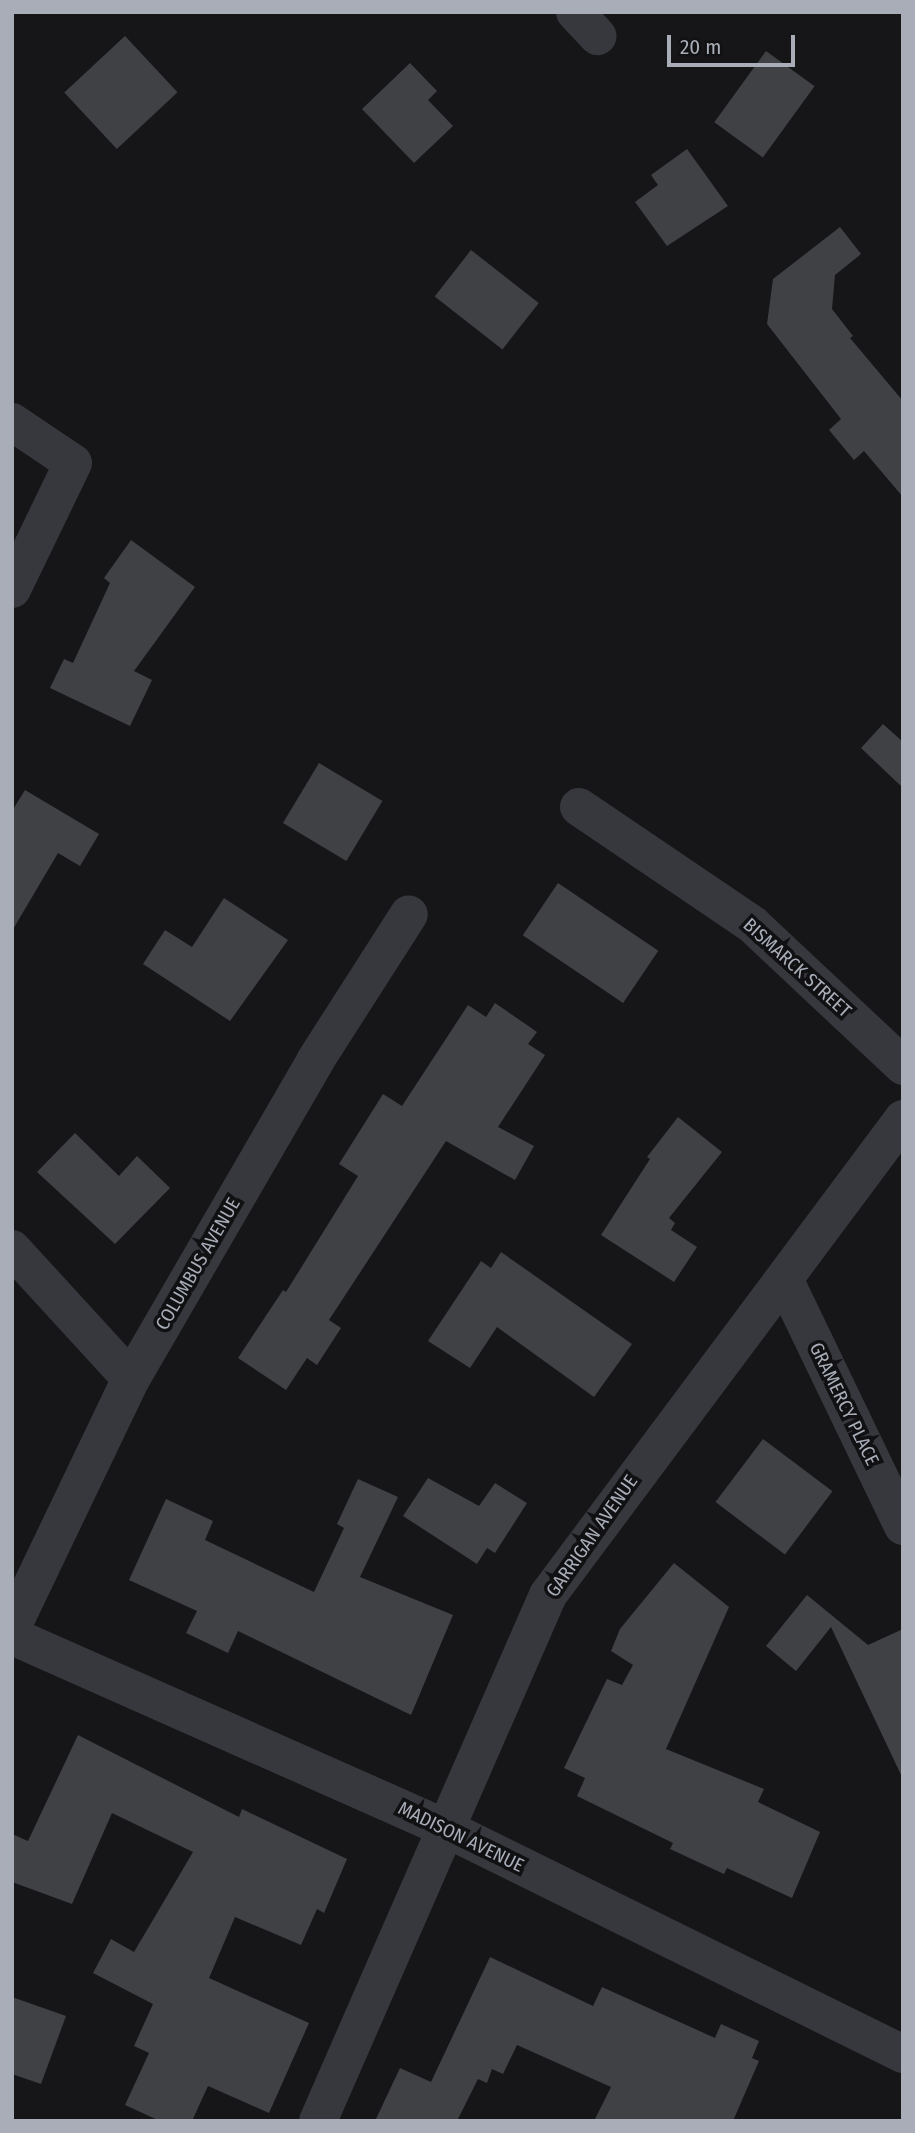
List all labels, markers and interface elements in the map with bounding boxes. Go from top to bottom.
scale bar [670,21,798,65]
text: 20 m [680,34,721,60]
street label: BISMARCK STREET [738,914,856,1022]
street label: COLUMBUS AVENUE [151,1194,245,1334]
street label: GRAMERCY PLACE [804,1339,884,1469]
street label: GARRIGAN AVENUE [542,1471,642,1601]
street label: MADISON AVENUE [395,1797,527,1877]

